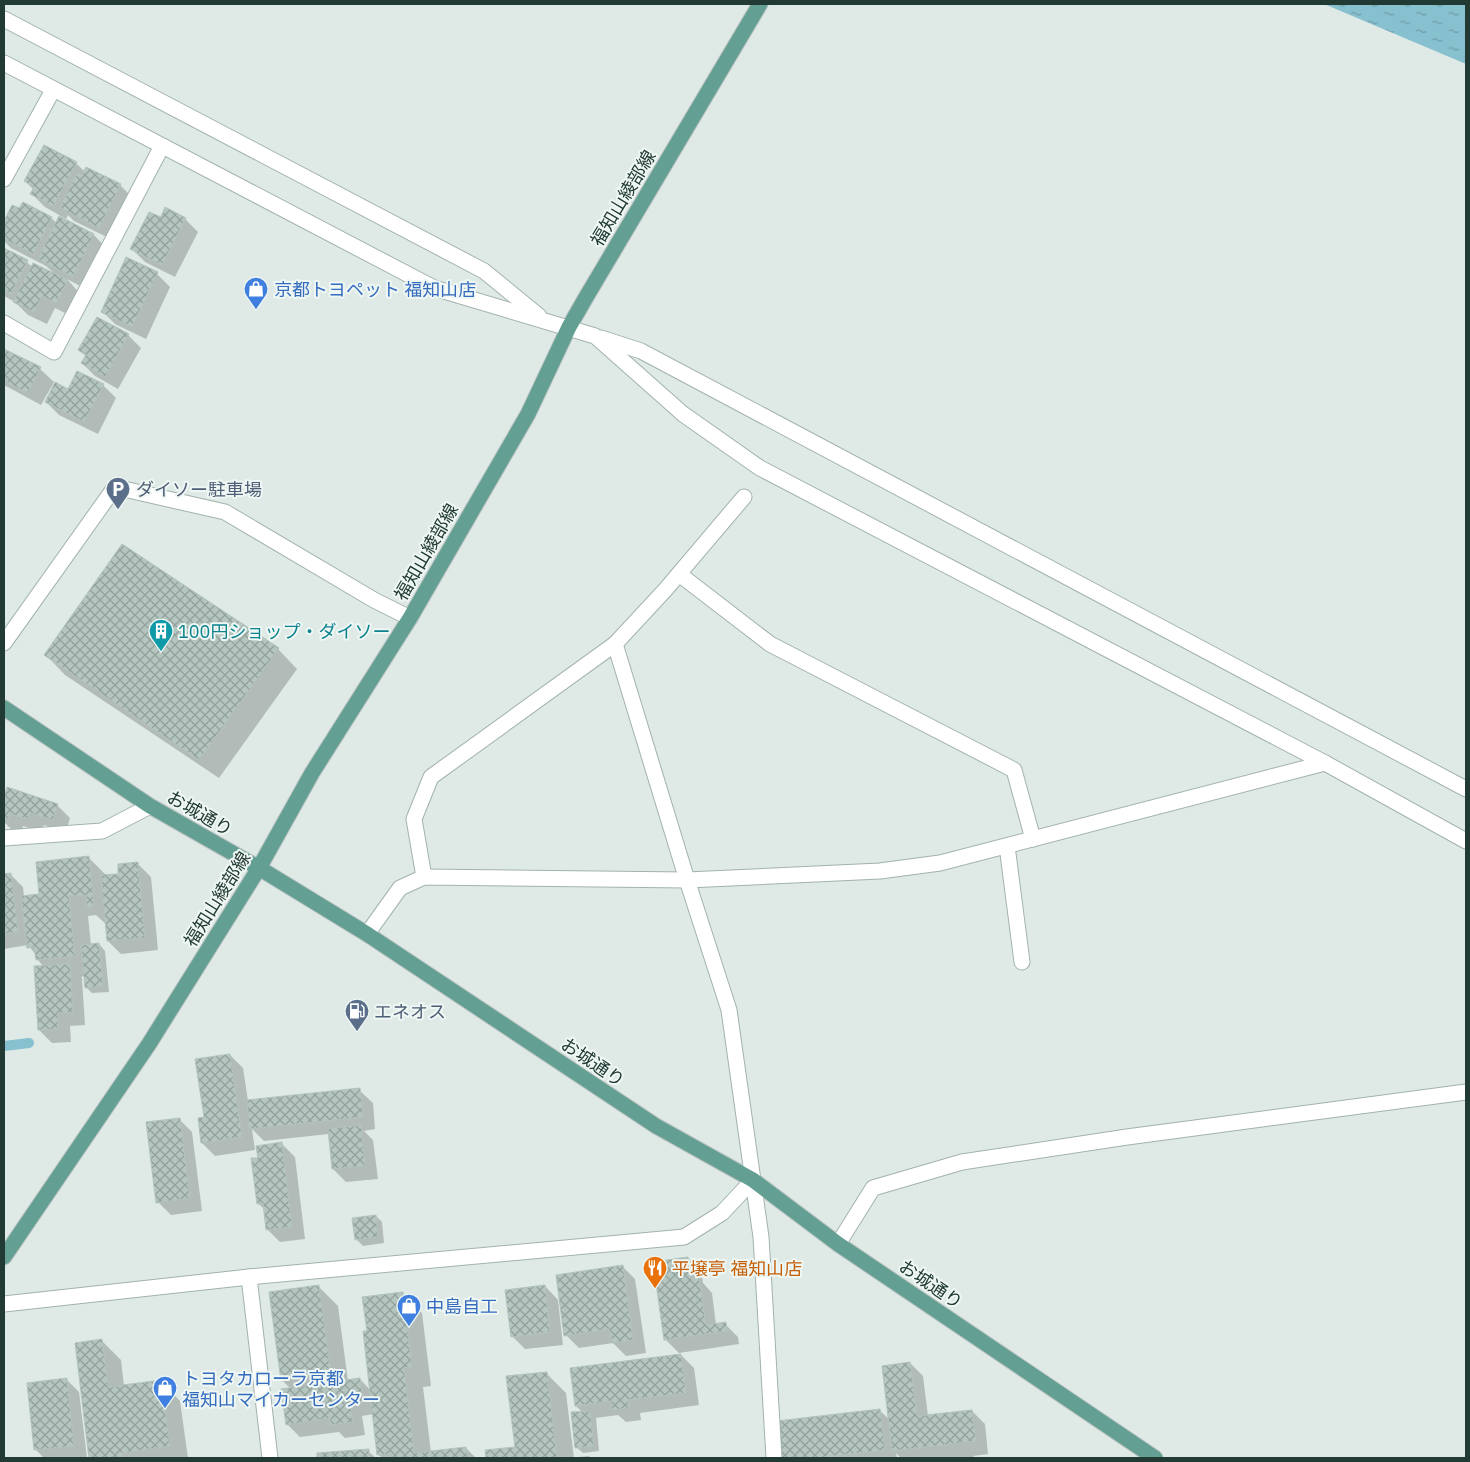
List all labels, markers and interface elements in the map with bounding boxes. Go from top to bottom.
street label: 福知山綾部線 [585,146,661,250]
shop icon: 京都トヨペット 福知山店 [243,276,269,310]
place label: 京都トヨペット 福知山店 [274,278,476,301]
parking icon: ダイソー駐車場 [105,476,131,510]
place label: ダイソー駐車場 [136,478,262,501]
street label: 福知山綾部線 [389,499,463,605]
building icon: 100円ショップ・ダイソー [148,618,174,652]
place label: 100円ショップ・ダイソー [178,620,390,643]
street label: お城通り [163,785,237,841]
street label: 福知山綾部線 [179,847,255,951]
fuel station icon: エネオス [344,998,370,1032]
place label: エネオス [374,1000,446,1023]
street label: お城通り [557,1032,629,1092]
street label: お城通り [895,1254,967,1314]
restaurant icon: 平壌亭 福知山店 [642,1255,668,1289]
place label: 平壌亭 福知山店 [672,1257,802,1280]
shop icon: 中島自工 [396,1293,422,1327]
place label: 中島自工 [426,1295,498,1318]
place label: トヨタカローラ京都 福知山マイカーセンター [182,1367,380,1411]
shop icon: トヨタカローラ京都 福知山マイカーセンター [152,1375,178,1409]

